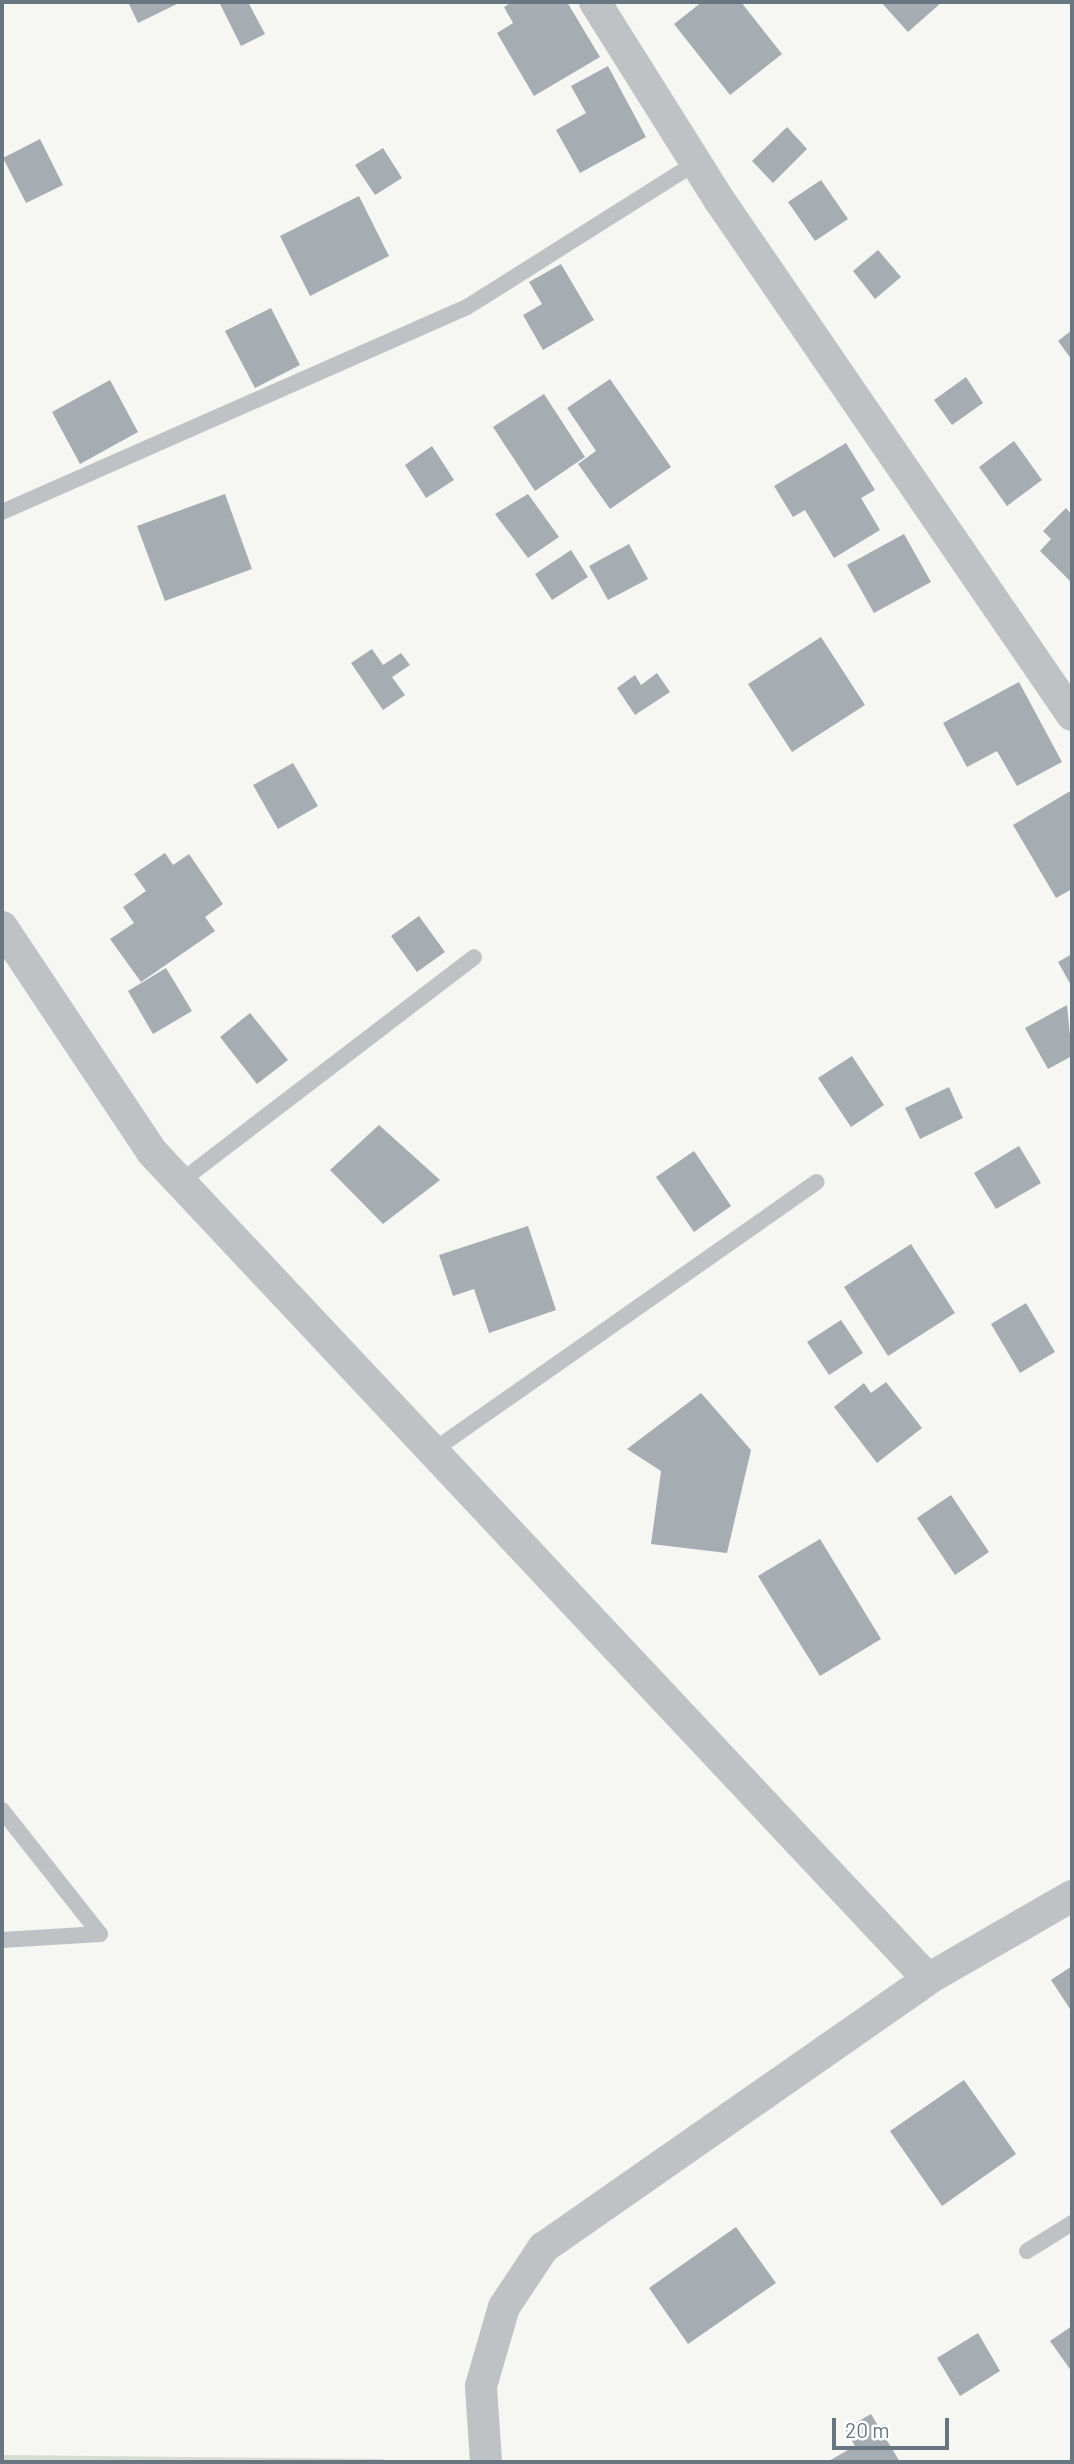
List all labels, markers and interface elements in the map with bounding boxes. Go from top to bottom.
scale bar [836,2404,953,2448]
text: 20 m [845,2417,890,2442]

